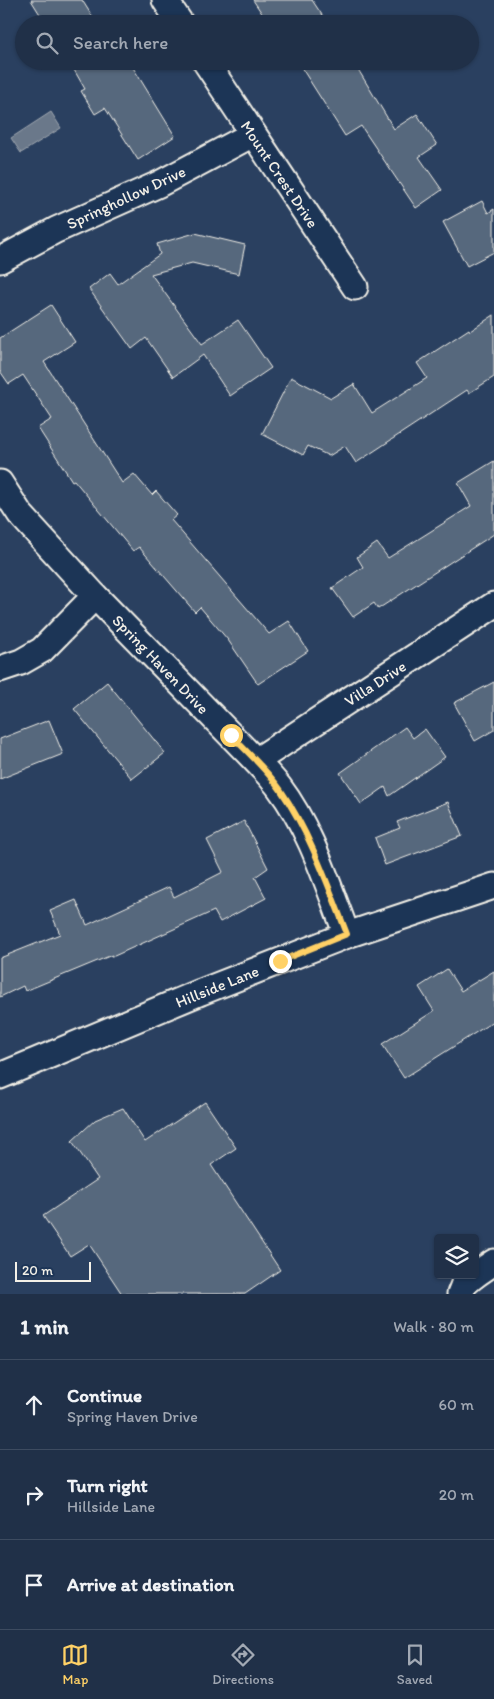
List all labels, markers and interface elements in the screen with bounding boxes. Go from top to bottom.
search box [15,15,479,70]
icon: search [33,29,61,57]
text: Search here [73,31,168,54]
street label: Mount Crest Drive [237,117,322,231]
street label: Springhollow Drive [64,162,189,233]
street label: Spring Haven Drive [108,611,213,718]
street label: Villa Drive [341,656,410,710]
route start [220,724,243,747]
route end [269,950,292,973]
street label: Hillside Lane [173,961,262,1012]
map controls [434,1234,479,1279]
button: layers [434,1234,479,1279]
scale bar [15,1259,91,1282]
text: 20 m [22,1262,53,1279]
text: 1 min [20,1314,69,1339]
text: Walk · 80 m [393,1317,474,1336]
text: Continue [67,1384,142,1407]
icon: ahead [20,1391,48,1419]
text: 60 m [439,1395,474,1414]
text: Spring Haven Drive [67,1407,198,1426]
text: Turn right [67,1474,148,1497]
icon: right [20,1481,48,1509]
text: 20 m [439,1485,474,1504]
text: Hillside Lane [67,1497,155,1516]
icon: arrive [20,1571,48,1599]
text: Arrive at destination [67,1573,234,1596]
tab: Map [61,1641,89,1688]
tab: Directions [212,1641,274,1688]
tab: Saved [397,1641,433,1688]

